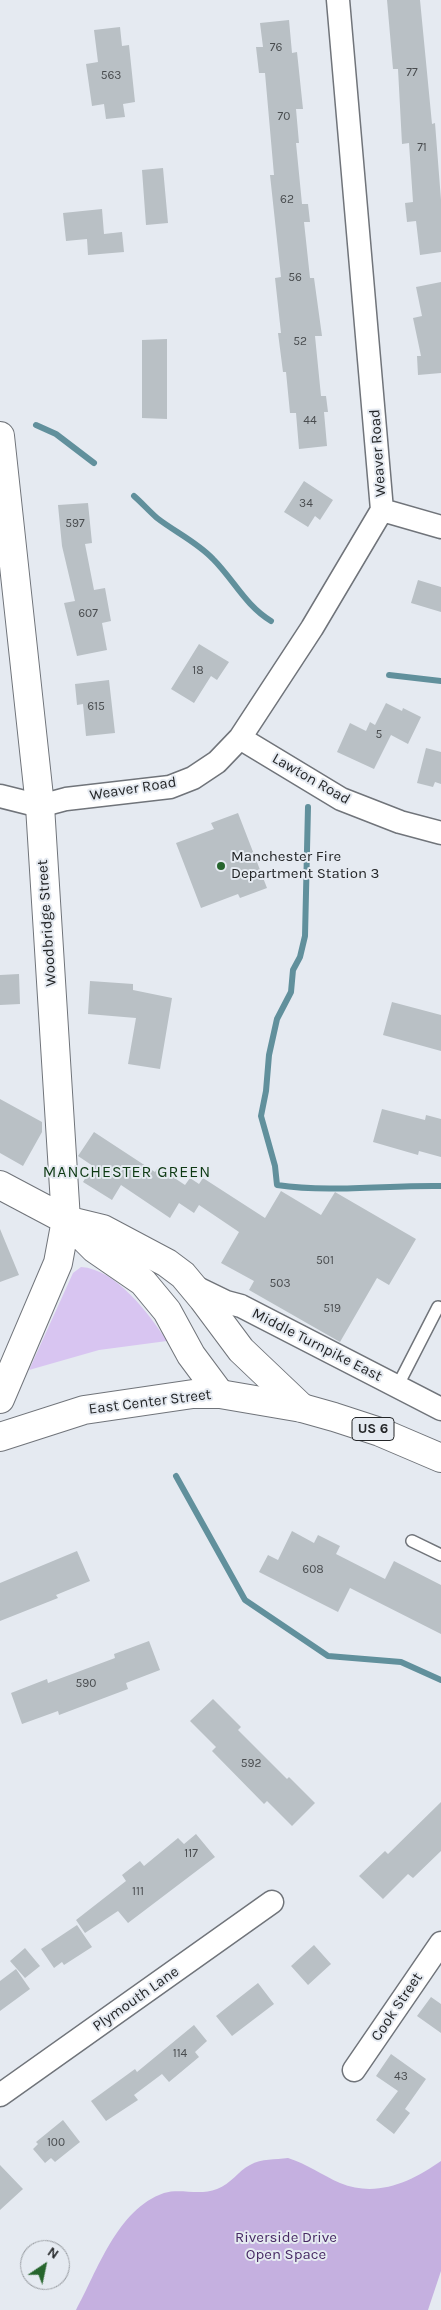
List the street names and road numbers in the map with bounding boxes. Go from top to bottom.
street label: Weaver Road [366,409,390,497]
street label: Lawton Road [269,749,353,809]
street label: Weaver Road [88,773,178,805]
street label: Woodbridge Street [34,859,60,987]
street label: Middle Turnpike East [249,1304,385,1386]
street label: East Center Street [88,1386,212,1418]
road number: US 6 [352,1418,394,1440]
street label: Plymouth Lane [89,1963,183,2035]
street label: Cook Street [368,1969,426,2045]

